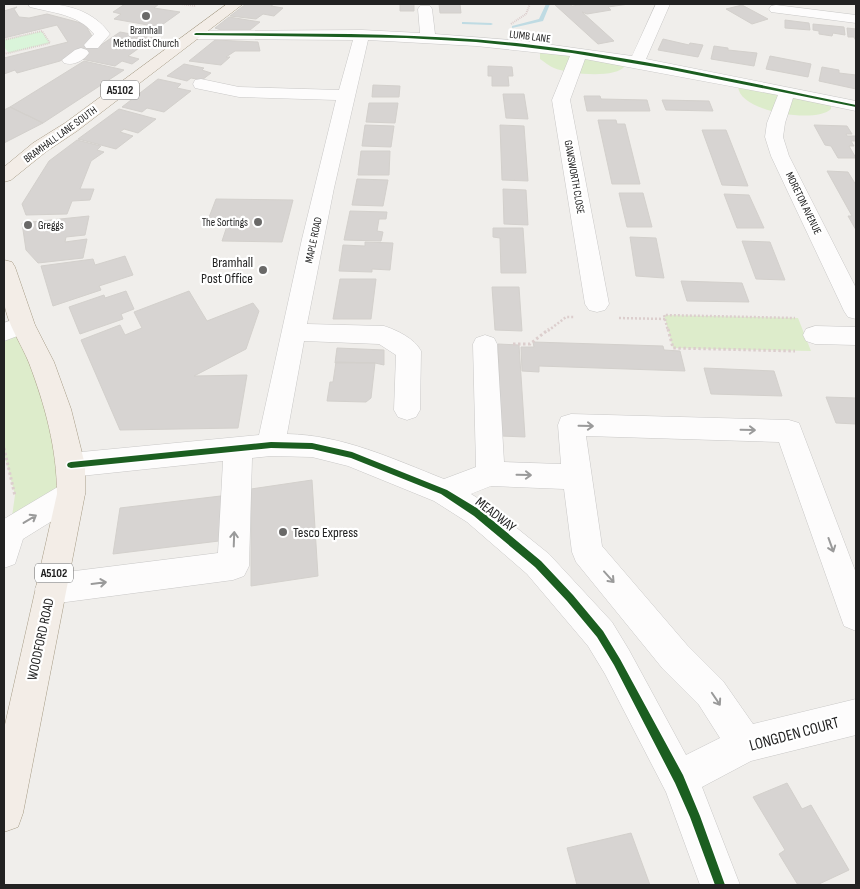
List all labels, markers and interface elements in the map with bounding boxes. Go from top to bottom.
marker: Bramhall Methodist Church [140,10,152,22]
place label: Bramhall Methodist Church [113,24,179,50]
street label: LUMB LANE [509,28,551,45]
road number: A5102 [101,80,139,100]
street label: BRAMHALL LANE SOUTH [21,103,100,165]
street label: GAWSWORTH CLOSE [562,139,587,215]
street label: MORETON AVENUE [783,170,824,237]
place label: The Sortings [202,216,248,229]
marker: The Sortings [252,216,264,228]
street label: MAPLE ROAD [302,216,325,264]
marker: Greggs [22,219,34,231]
place label: Greggs [38,219,64,232]
place label: Bramhall Post Office [201,254,253,287]
marker: Bramhall Post Office [257,264,269,276]
one-way arrow [578,421,594,430]
one-way arrow [740,425,756,435]
one-way arrow [516,470,532,480]
street label: MEADWAY [472,493,519,536]
one-way arrow [23,513,37,523]
place label: Tesco Express [293,524,358,541]
marker: Tesco Express [277,526,289,538]
one-way arrow [230,531,239,547]
one-way arrow [827,537,836,552]
road number: A5102 [35,564,73,582]
one-way arrow [604,570,615,583]
one-way arrow [91,578,107,588]
street label: WOODFORD ROAD [23,596,58,682]
one-way arrow [711,692,721,706]
street label: LONGDEN COURT [747,713,842,756]

